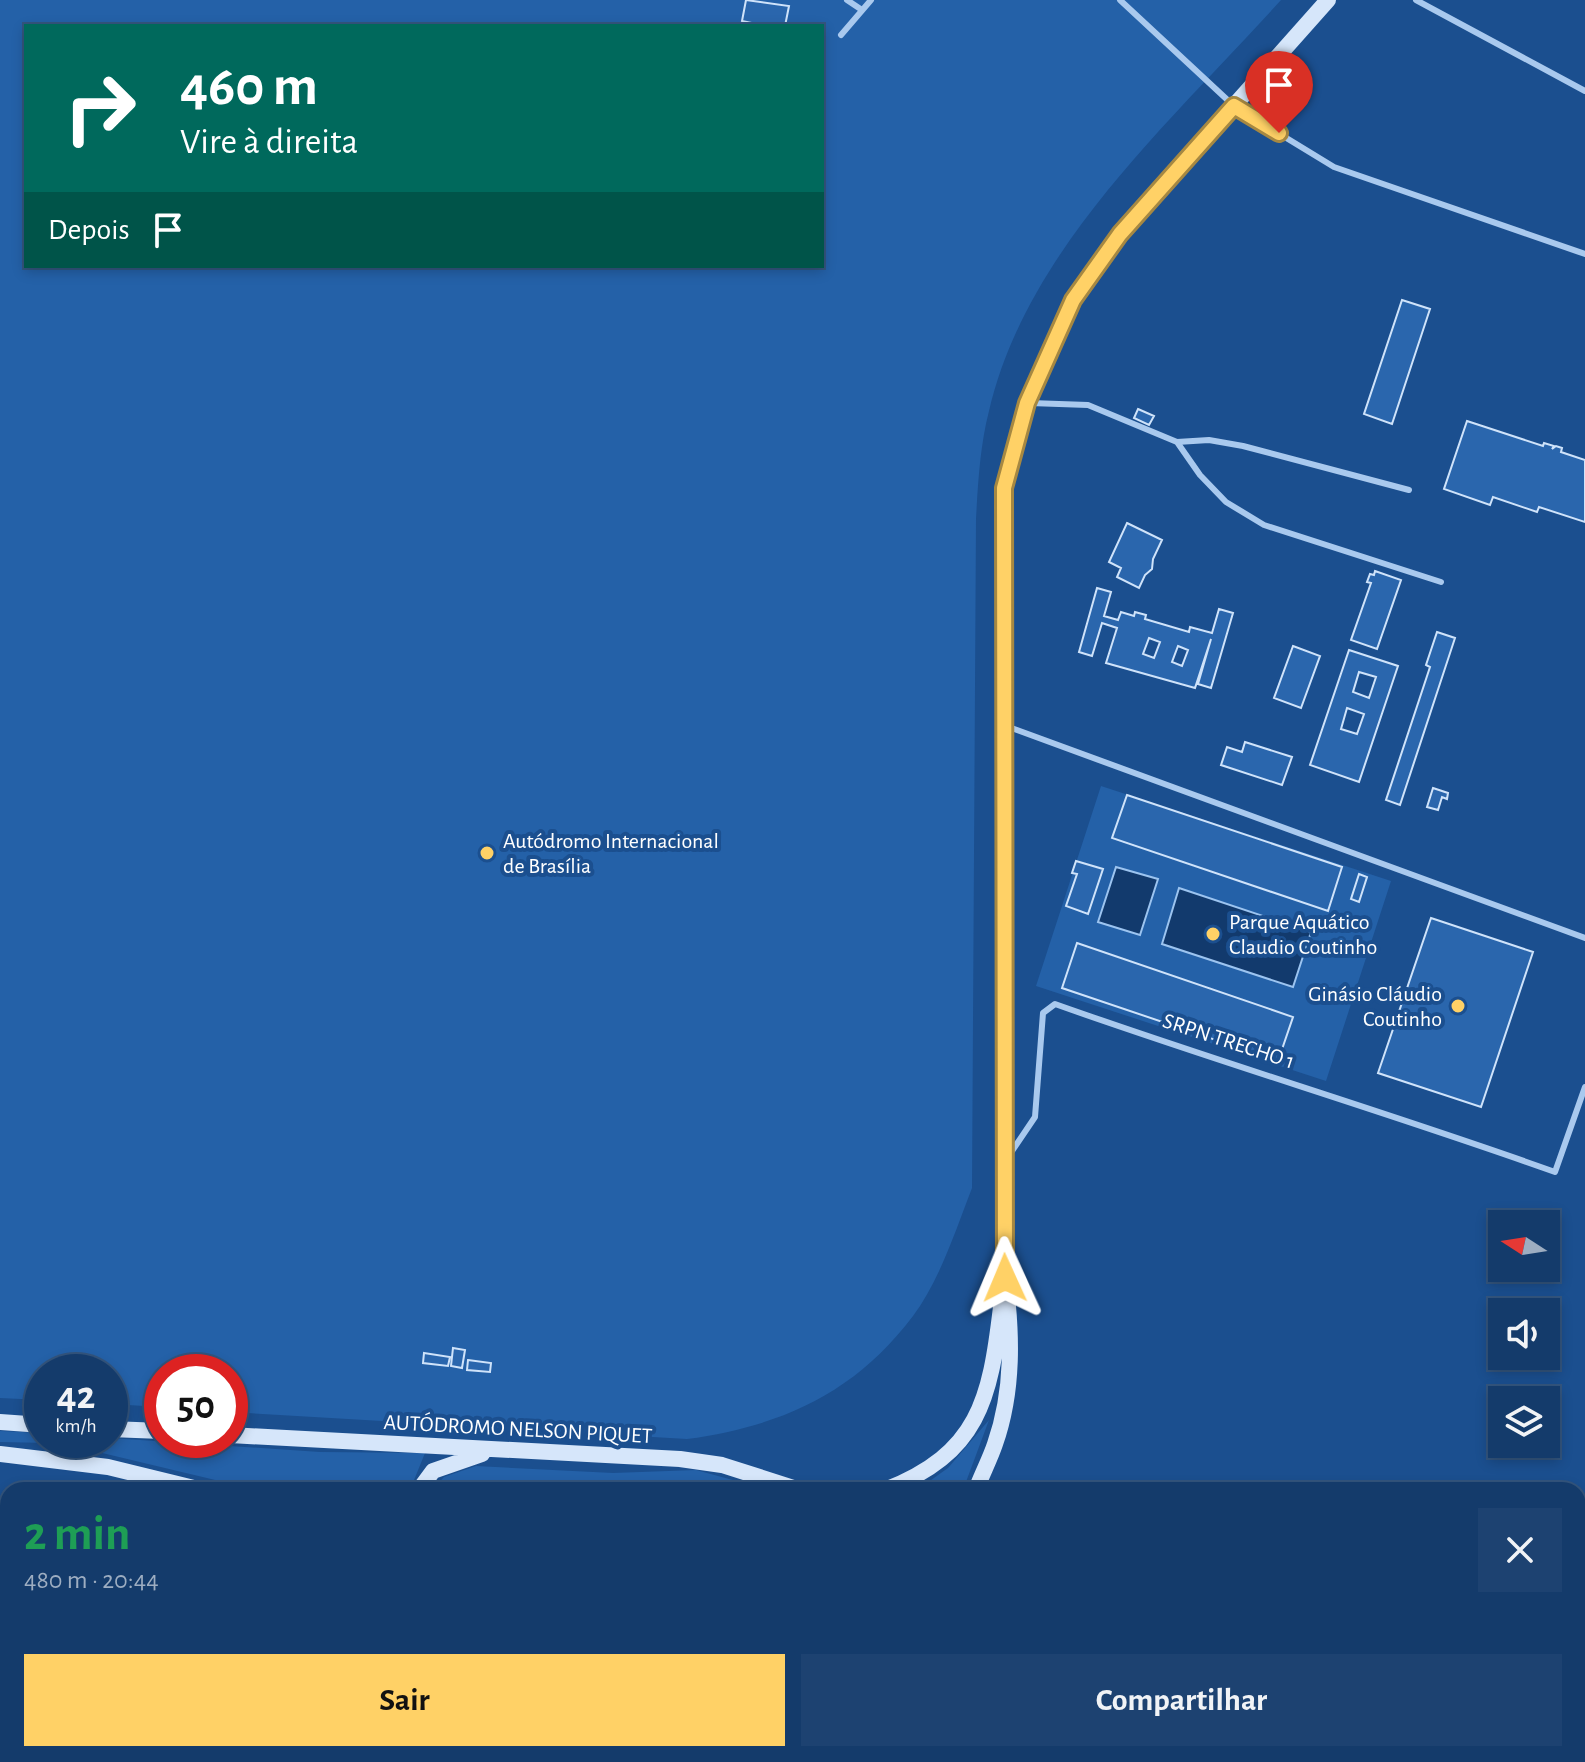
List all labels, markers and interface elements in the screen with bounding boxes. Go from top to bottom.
pin [1245,51,1313,133]
icon: right [48,56,152,160]
text: 460 m [180,59,318,115]
icon: arrive [1257,63,1301,107]
text: Vire à direita [180,124,358,160]
icon: arrive [146,208,190,252]
text: Depois [48,215,130,245]
place label: Autódromo Internacional de Brasília [503,830,719,877]
marker: Autódromo Internacional de Brasília [478,844,496,862]
place label: Parque Aquático Claudio Coutinho [1229,911,1377,958]
marker: Parque Aquático Claudio Coutinho [1204,925,1222,943]
place label: Ginásio Cláudio Coutinho [1308,983,1442,1030]
marker: Ginásio Cláudio Coutinho [1449,997,1467,1015]
street label: SRPN TRECHO 1 [1160,1009,1297,1073]
north arrow [1488,1210,1560,1282]
map controls [1488,1210,1560,1458]
position arrow [963,1236,1047,1320]
button: sound [1488,1298,1560,1370]
speed limit sign: 50 [144,1354,248,1458]
text: 42 [57,1376,95,1416]
button: layers [1488,1386,1560,1458]
street label: AUTÓDROMO NELSON PIQUET [383,1410,653,1447]
text: km/h [55,1416,97,1436]
button: close [1478,1508,1562,1592]
text: 2 min [24,1511,131,1559]
text: 480 m · 20:44 [24,1567,159,1593]
button: Sair [24,1654,785,1746]
button: Compartilhar [801,1654,1562,1746]

